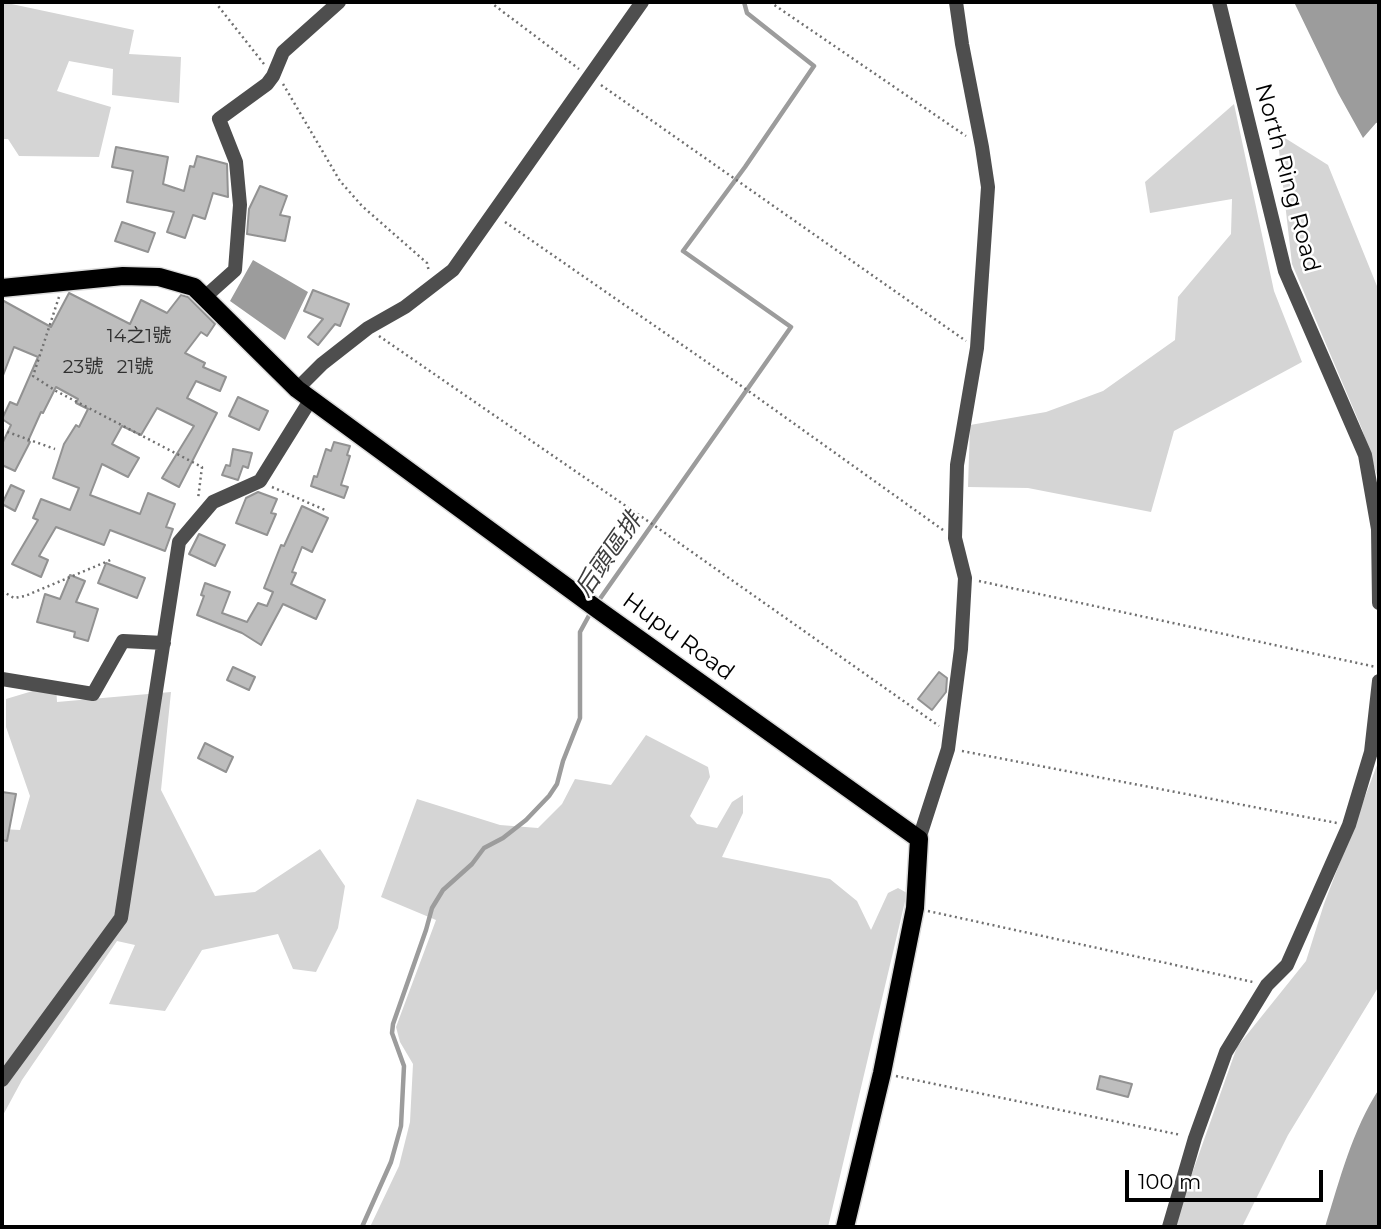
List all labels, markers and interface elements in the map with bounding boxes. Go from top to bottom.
street label: North Ring Road [1249,81,1325,275]
house number: 14之1號 [107,325,171,347]
house number: 23號 [63,356,103,378]
house number: 21號 [117,356,153,378]
water label: 后頭區排 [570,507,648,603]
street label: Hupu Road [617,587,739,687]
scale bar [1129,1156,1327,1200]
text: 100 m [1138,1169,1201,1194]

